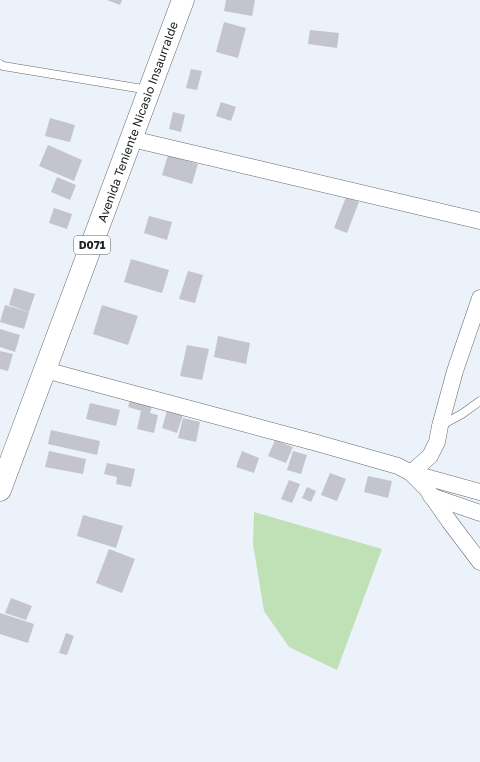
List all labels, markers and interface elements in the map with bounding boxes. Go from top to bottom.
street label: Avenida Teniente Nicasio Insaurralde [94,19,181,224]
road number: D071 [74,236,110,254]

